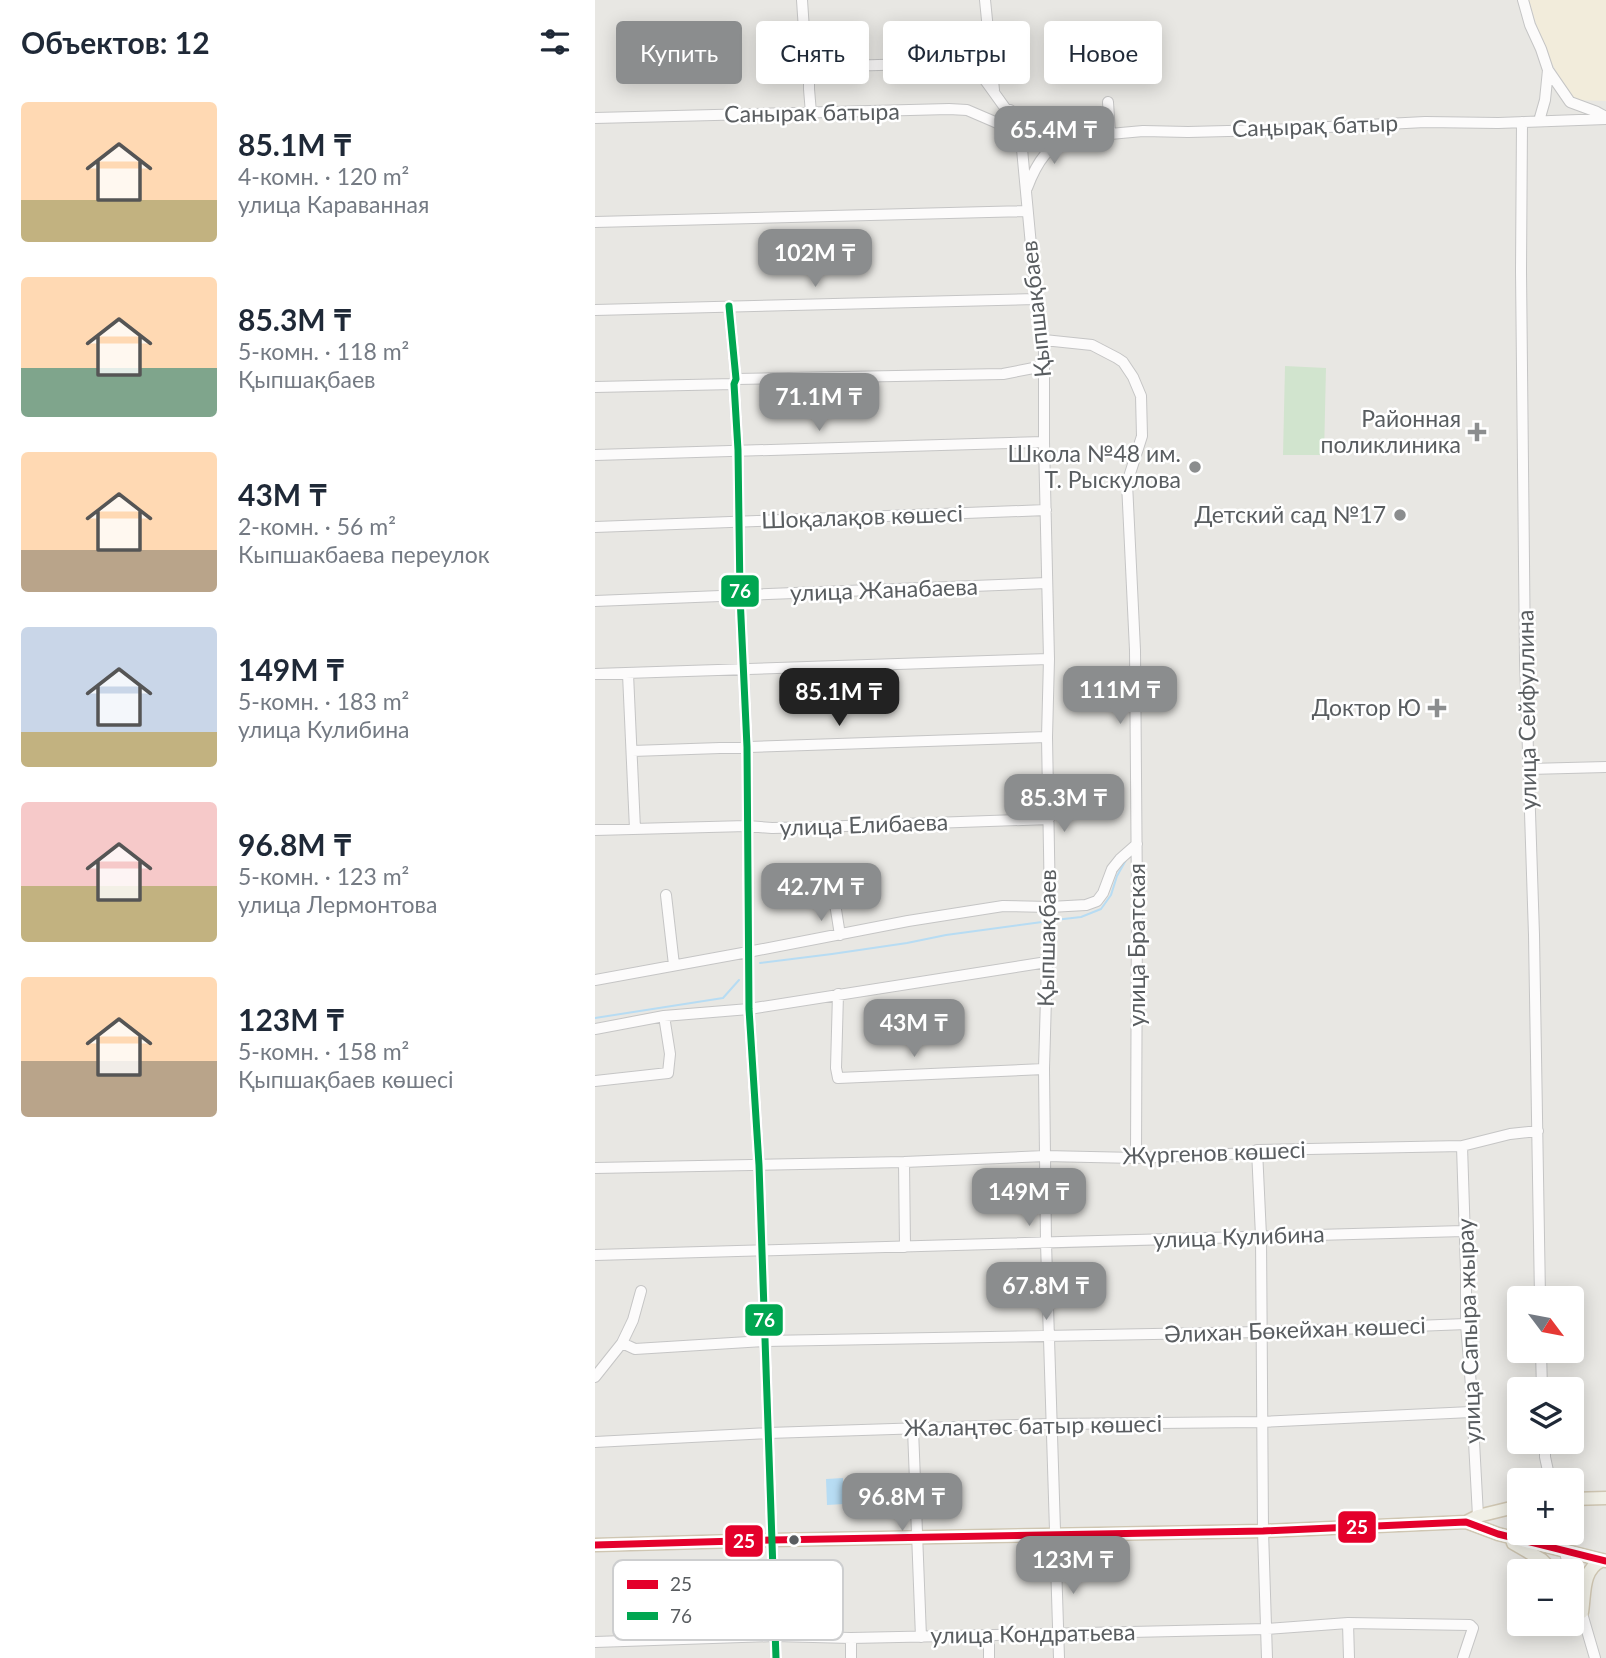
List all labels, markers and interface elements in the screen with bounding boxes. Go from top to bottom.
chip: Купить [616,21,742,84]
chip: Снять [756,21,869,84]
chip: Фильтры [883,21,1030,84]
chip: Новое [1044,21,1162,84]
icon: filters [536,23,574,61]
text: Объектов: 12 [21,24,210,60]
street label: Санырак батыра [724,96,900,128]
pin: 65.4M ₸ [989,106,1119,166]
street label: Саңырақ батыр [1231,108,1399,142]
text: 65.4M ₸ [1010,115,1098,143]
text: 85.1M ₸ [238,126,352,162]
icon: home [77,130,161,214]
text: 4-комн. · 120 m² [238,162,409,190]
text: улица Караванная [238,190,429,218]
pin: 102M ₸ [758,230,872,289]
text: 102M ₸ [774,238,856,266]
street label: Қыпшақбаев [1014,239,1056,379]
text: 85.3M ₸ [238,301,352,337]
icon: home [77,305,161,389]
text: 5-комн. · 118 m² [238,337,409,365]
text: Қыпшақбаев [238,365,376,393]
pin: 71.1M ₸ [754,374,884,433]
text: 71.1M ₸ [775,382,863,410]
place label: Районная поликлиника [1321,404,1461,458]
marker: Районная поликлиника [1467,422,1487,442]
place label: Школа №48 им. Т. Рыскулова [1007,439,1181,493]
marker: Школа №48 им. Т. Рыскулова [1187,459,1203,475]
text: 43M ₸ [238,476,328,512]
icon: home [77,480,161,564]
street label: Шоқалақов көшесі [761,498,963,534]
place label: Детский сад №17 [1194,500,1386,528]
marker: Детский сад №17 [1392,507,1408,523]
text: 2-комн. · 56 m² [238,512,396,540]
text: Кыпшакбаева переулок [238,540,490,568]
street label: улица Жанабаева [789,572,978,606]
line badge: 76 [720,574,760,608]
text: 76 [729,579,751,602]
street label: улица Сейфуллина [1510,610,1542,810]
text: 149M ₸ [238,651,345,687]
icon: home [77,655,161,739]
pin: 111M ₸ [1063,666,1177,726]
pin: 85.1M ₸ [774,668,904,728]
text: 111M ₸ [1079,675,1161,703]
text: 85.1M ₸ [795,677,883,705]
text: 5-комн. · 183 m² [238,687,409,715]
place label: Доктор Ю [1312,693,1421,721]
marker: Доктор Ю [1427,698,1447,718]
text: улица Кулибина [238,715,410,743]
pin: 85.3M ₸ [999,774,1129,834]
text: 85.3M ₸ [1020,783,1108,811]
street label: улица Елибаева [779,807,949,841]
text: 96.8M ₸ [238,826,352,862]
icon: home [77,830,161,914]
text: 5-комн. · 123 m² [238,862,409,890]
street label: улица Братская [1122,863,1150,1027]
pin: 42.7M ₸ [756,864,886,923]
street label: Қыпшақбаев [1031,869,1061,1007]
text: 42.7M ₸ [777,872,865,900]
text: улица Лермонтова [238,890,437,918]
pin: 43M ₸ [865,1000,963,1059]
text: 123M ₸ [238,1001,345,1037]
icon: home [77,1005,161,1089]
text: 43M ₸ [880,1008,948,1036]
text: 5-комн. · 158 m² [238,1037,409,1065]
text: Қыпшақбаев көшесі [238,1065,453,1093]
street label: Жүргенов көшесі [1122,1135,1306,1169]
pin: 149M ₸ [972,1168,1086,1228]
text: 149M ₸ [988,1177,1070,1205]
street label: улица Сапыра жырау [1450,1218,1486,1444]
street label: улица Кулибина [1153,1219,1325,1253]
pin: 67.8M ₸ [981,1262,1111,1322]
text: 67.8M ₸ [1002,1271,1090,1299]
north arrow [1507,1286,1584,1363]
map controls [1507,1286,1584,1636]
line badge: 76 [744,1303,784,1337]
text: 76 [753,1308,775,1331]
street label: Әлихан Бөкейхан көшесі [1164,1310,1426,1348]
button: layers [1507,1377,1584,1454]
street label: Жалаңтөс батыр көшесі [904,1409,1162,1441]
button: + [1507,1468,1584,1545]
pin: 96.8M ₸ [837,1474,967,1533]
text: 96.8M ₸ [858,1482,946,1510]
line badge: 25 [1337,1510,1377,1544]
text: 25 [1346,1515,1368,1538]
line badge: 25 [724,1524,764,1558]
text: 25 [733,1529,755,1552]
unlabelled marker [787,1533,801,1547]
pin: 123M ₸ [1016,1536,1130,1596]
text: 123M ₸ [1032,1545,1114,1573]
button: − [1507,1559,1584,1636]
legend [613,1560,843,1640]
text: 25 [670,1572,692,1595]
text: 76 [670,1604,692,1627]
street label: улица Кондратьева [930,1617,1136,1649]

